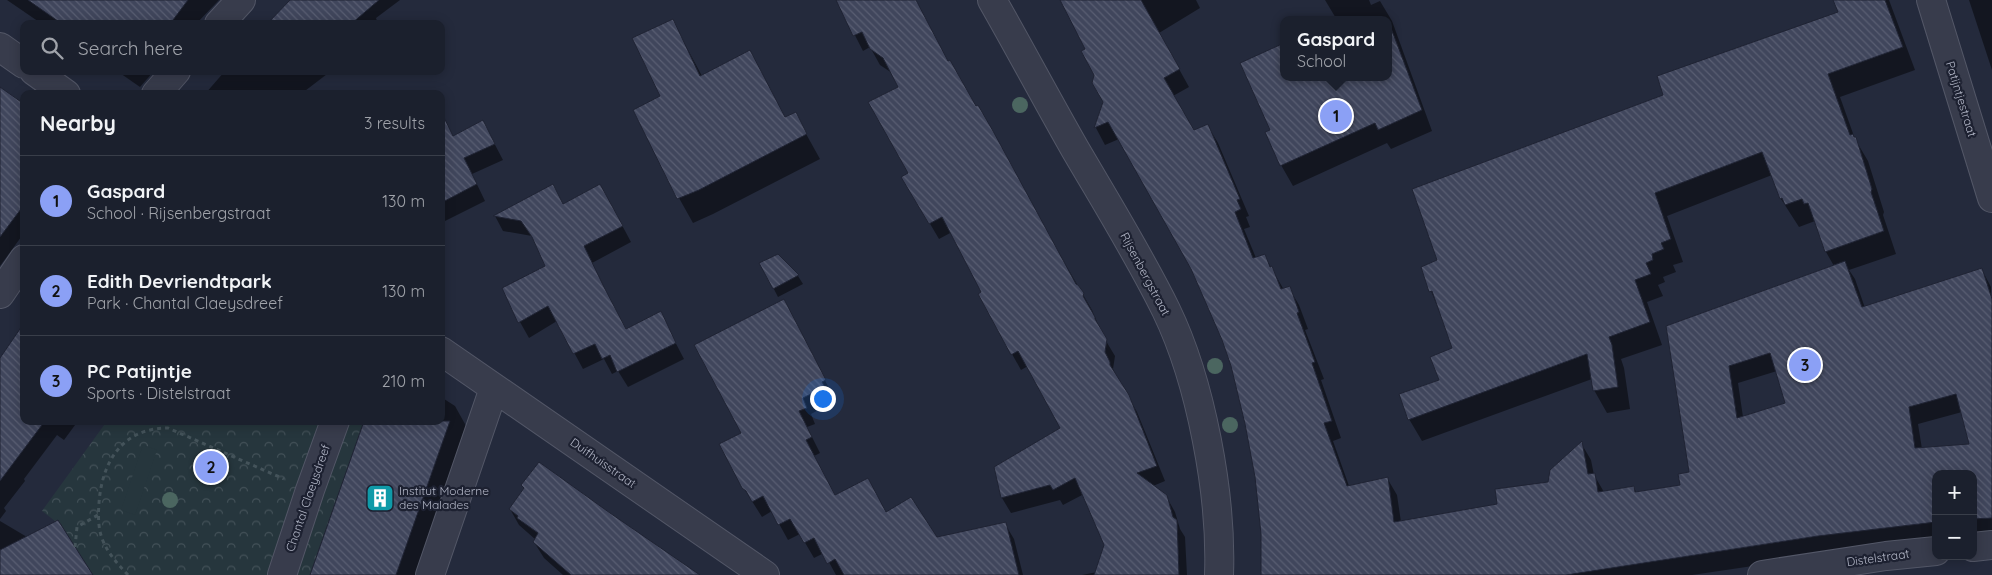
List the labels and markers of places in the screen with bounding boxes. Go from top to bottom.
pin: 1 [1320,97,1352,135]
pin: 3 [1789,346,1821,384]
pin: 2 [195,448,227,486]
building icon: Institut Moderne des Malades [365,483,395,513]
place label: Institut Moderne des Malades [399,483,489,512]

